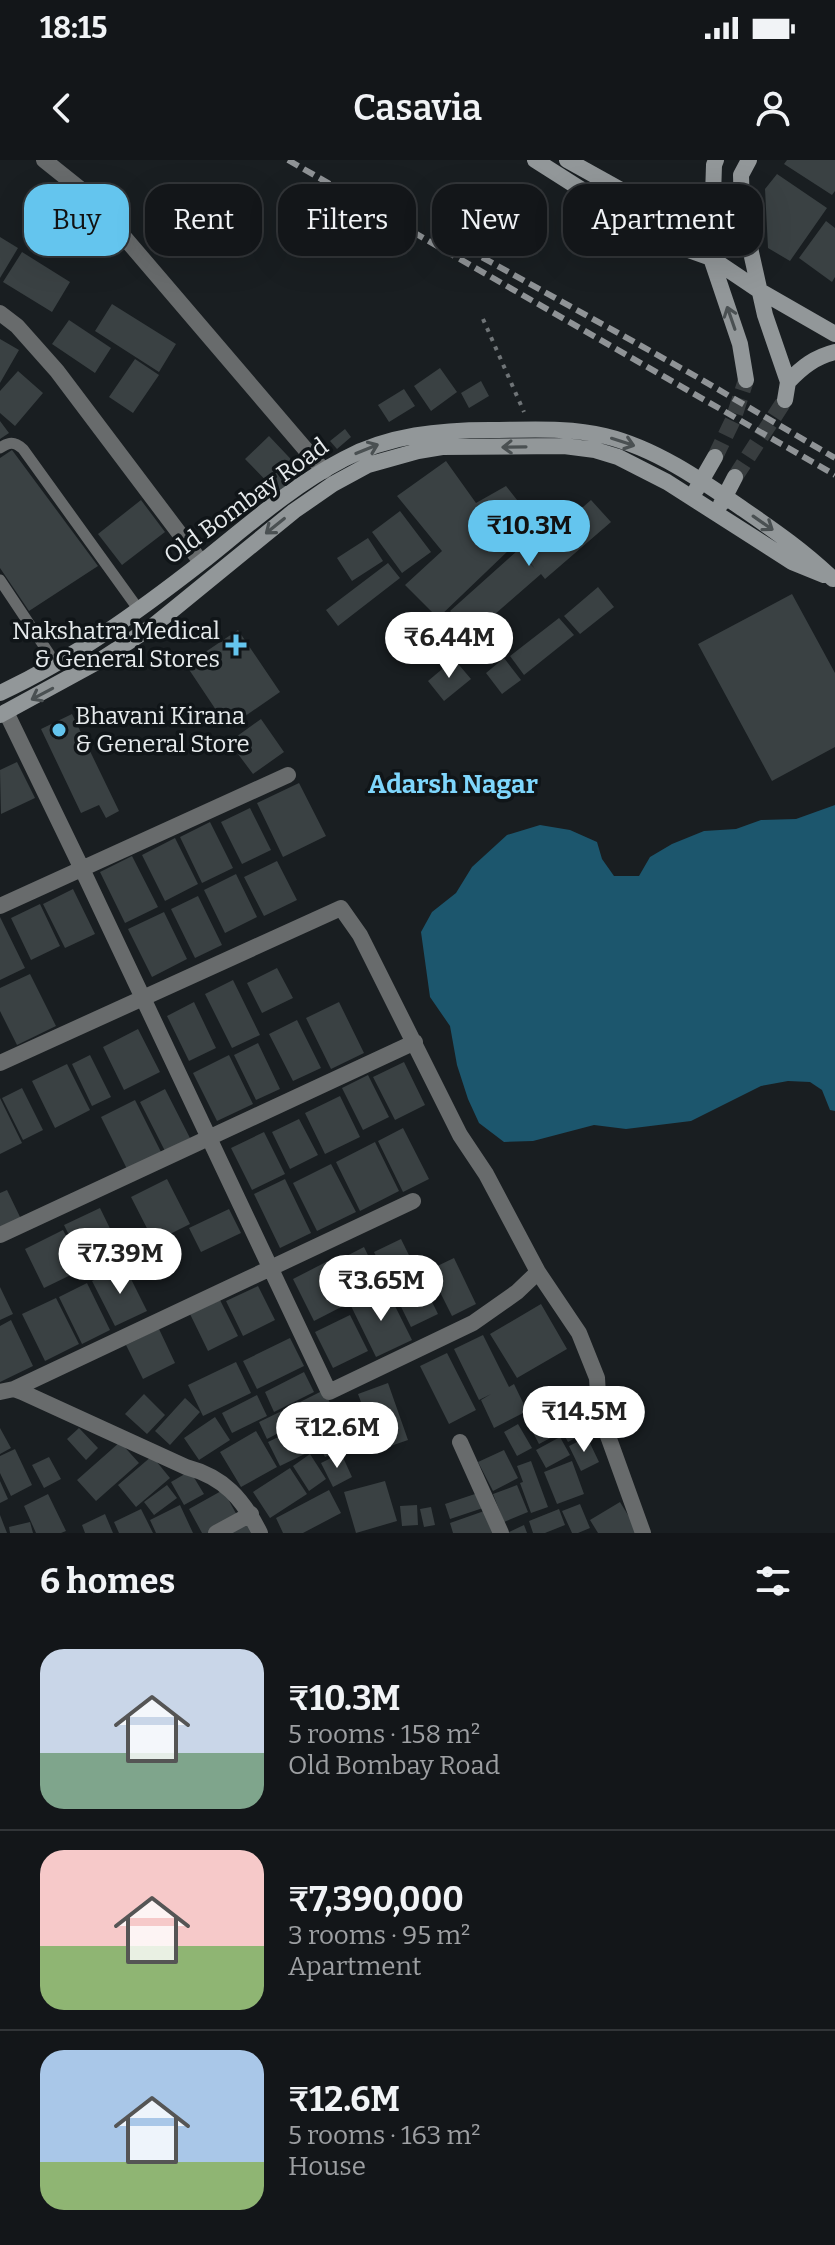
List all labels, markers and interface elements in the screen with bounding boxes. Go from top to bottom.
text: 18:15 [40,10,107,46]
icon: back [40,86,84,130]
text: Casavia [353,86,482,130]
icon: person [751,86,795,130]
chip: Buy [24,184,129,256]
chip: Rent [145,184,262,256]
chip: Filters [278,184,416,256]
chip: New [432,184,547,256]
chip: Apartment [563,184,763,256]
one-way arrow [722,306,737,331]
street label: Old Bombay Road [159,432,333,570]
one-way arrow [611,435,636,450]
one-way arrow [501,439,528,455]
one-way arrow [354,441,379,455]
pin: ₹10.3M [464,500,594,568]
text: ₹10.3M [486,510,572,541]
one-way arrow [751,515,773,531]
one-way arrow [265,517,286,535]
pin: ₹6.44M [384,612,514,680]
place label: Nakshatra Medical & General Stores [12,617,220,673]
text: ₹6.44M [403,622,495,653]
marker: Nakshatra Medical & General Stores [227,636,245,654]
one-way arrow [30,686,54,702]
place label: Bhavani Kirana & General Store [75,702,250,758]
marker: Bhavani Kirana & General Store [50,721,68,739]
district label: Adarsh Nagar [368,769,538,800]
pin: ₹7.39M [55,1228,185,1296]
text: ₹7.39M [77,1238,163,1269]
pin: ₹3.65M [316,1255,446,1323]
text: ₹3.65M [337,1265,425,1296]
pin: ₹14.5M [519,1386,649,1454]
text: ₹14.5M [541,1396,627,1427]
pin: ₹12.6M [272,1402,402,1470]
text: ₹12.6M [294,1412,380,1443]
icon: filters [751,1559,795,1603]
text: 6 homes [40,1561,175,1602]
text: ₹10.3M [288,1678,400,1719]
icon: home [104,1681,200,1777]
text: 5 rooms · 158 m² [288,1719,480,1750]
text: Old Bombay Road [288,1750,500,1781]
text: ₹7,390,000 [288,1879,464,1920]
icon: home [104,1882,200,1978]
text: 3 rooms · 95 m² [288,1920,470,1951]
text: Apartment [288,1951,421,1982]
text: ₹12.6M [288,2079,400,2120]
icon: home [104,2082,200,2178]
text: 5 rooms · 163 m² [288,2120,481,2151]
text: House [288,2151,366,2182]

